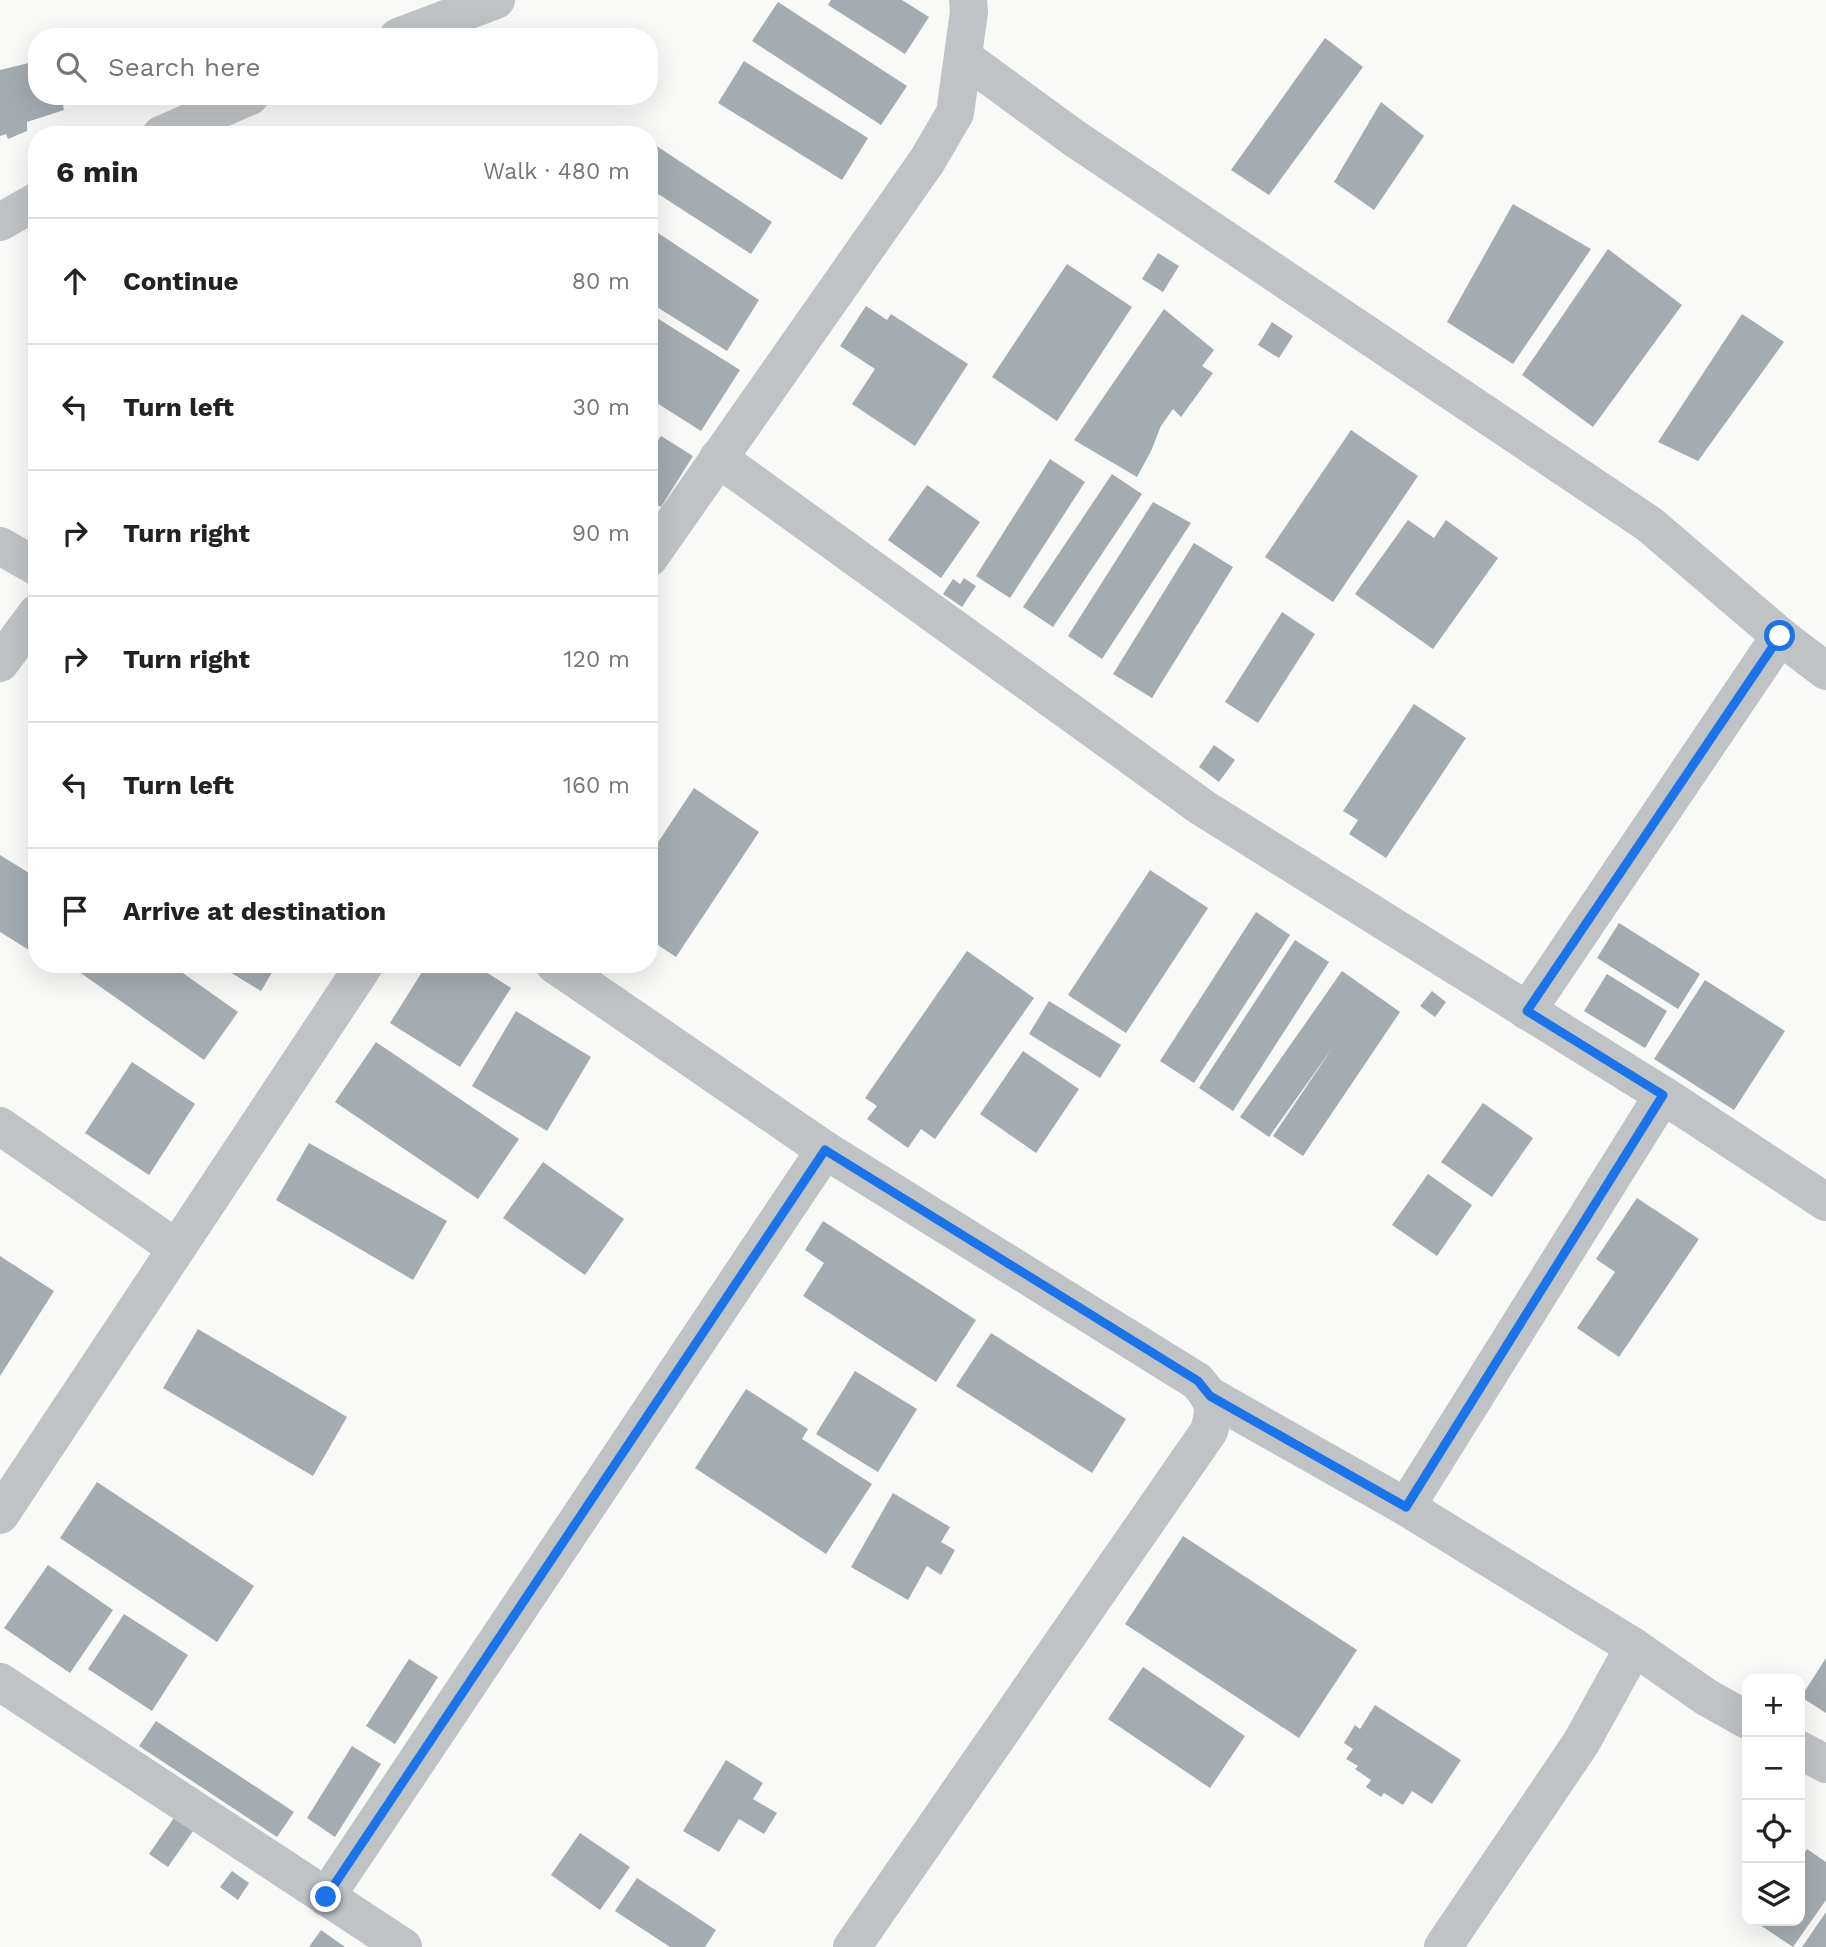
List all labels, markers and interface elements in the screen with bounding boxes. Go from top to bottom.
search box [28,28,658,105]
icon: search [52,48,90,86]
text: Search here [108,52,260,82]
text: 6 min [56,154,139,189]
text: Walk · 480 m [483,158,630,185]
icon: ahead [56,262,94,300]
text: Continue [123,266,239,296]
text: 80 m [572,268,630,295]
icon: left [56,388,94,426]
text: Turn left [123,392,234,422]
text: 30 m [573,394,630,421]
icon: right [56,514,94,552]
text: Turn right [123,518,250,548]
text: 90 m [572,520,630,547]
route start [1764,620,1795,651]
icon: right [56,640,94,678]
text: Turn right [123,644,250,674]
text: 120 m [564,646,630,673]
icon: left [56,766,94,804]
text: Turn left [123,770,234,800]
text: 160 m [563,772,630,799]
icon: arrive [56,892,94,930]
text: Arrive at destination [123,896,386,926]
map controls [1742,1674,1805,1926]
button: + [1742,1674,1805,1737]
button: − [1742,1737,1805,1800]
button: locate [1742,1800,1805,1863]
button: layers [1742,1863,1805,1926]
route end [310,1881,341,1912]

